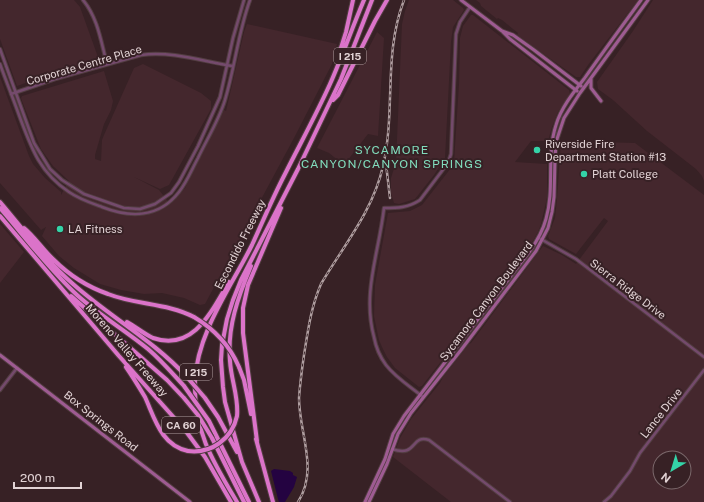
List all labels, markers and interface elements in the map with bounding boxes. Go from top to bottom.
street label: Corporate Centre Place [25,43,143,87]
road number: I 215 [334,48,366,64]
place label: Riverside Fire Department Station #13 [545,138,666,163]
district label: SYCAMORE CANYON/CANYON SPRINGS [301,143,483,171]
marker: Riverside Fire Department Station #13 [532,145,542,155]
place label: Platt College [592,168,658,180]
marker: Platt College [579,169,589,179]
street label: Escondido Freeway [212,197,268,291]
place label: LA Fitness [68,223,123,235]
marker: LA Fitness [55,224,65,234]
street label: Sycamore Canyon Boulevard [437,239,535,363]
street label: Sierra Ridge Drive [588,257,668,321]
street label: Moreno Valley Freeway [84,301,170,399]
road number: I 215 [180,364,212,380]
street label: Lance Drive [638,386,684,440]
street label: Box Springs Road [62,388,140,454]
road number: CA 60 [162,417,200,433]
north arrow [652,450,692,490]
scale bar [14,464,81,490]
text: 200 m [20,471,55,485]
text: N [659,471,673,485]

